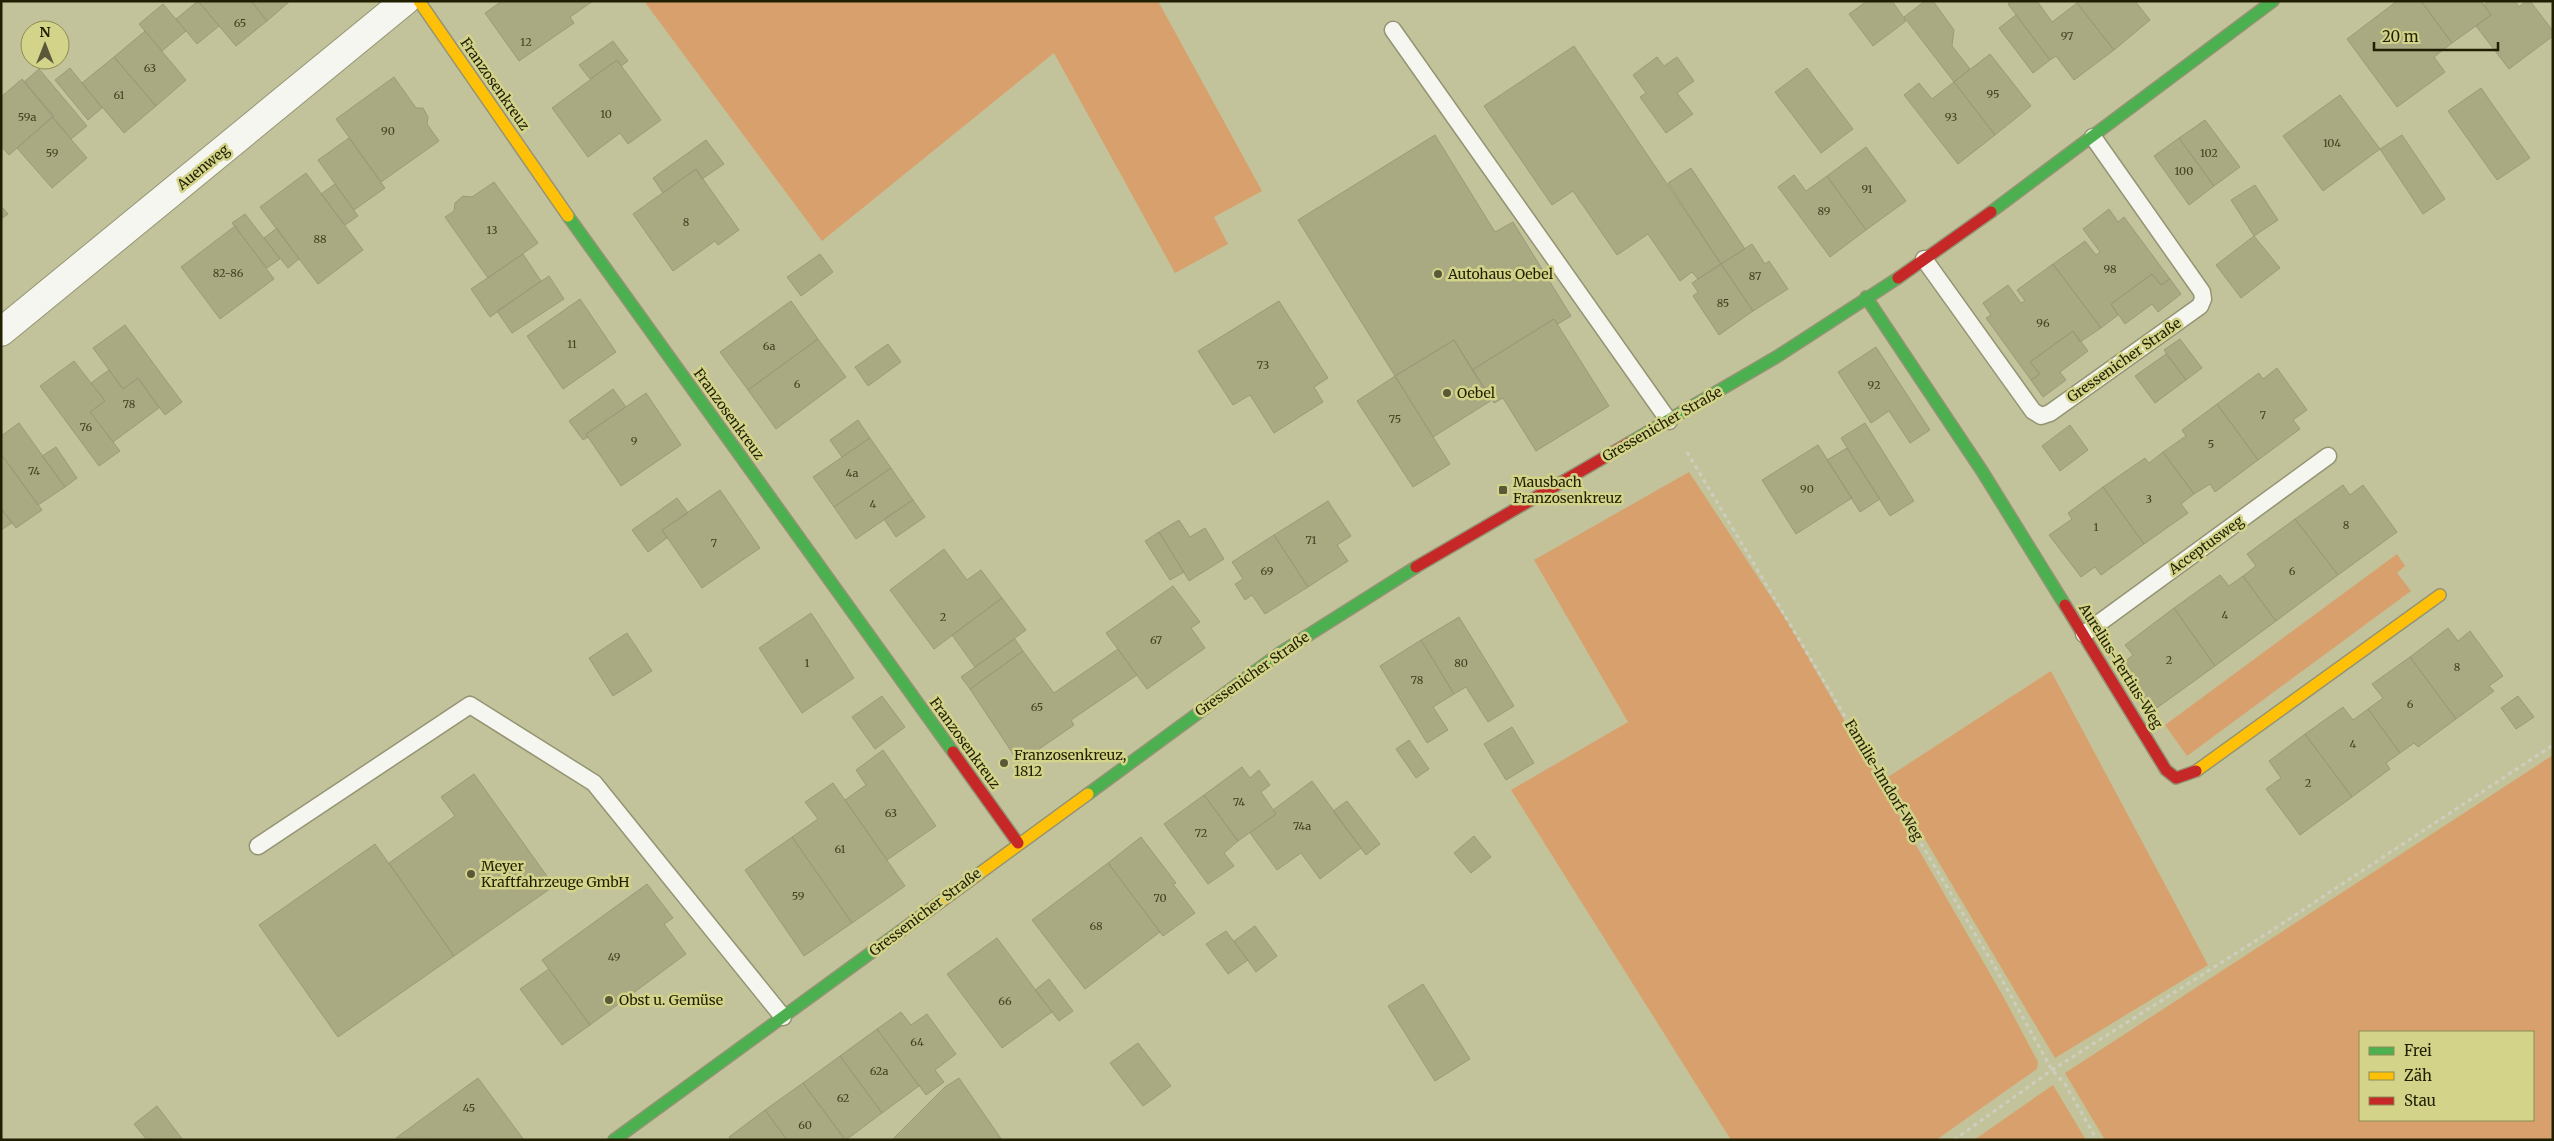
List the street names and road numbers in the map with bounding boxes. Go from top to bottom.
street label: Franzosenkreuz [456,34,534,134]
street label: Auenweg [172,140,233,194]
street label: Gressenicher Straße [2063,314,2185,406]
street label: Franzosenkreuz [690,365,768,464]
street label: Gressenicher Straße [1599,382,1725,466]
street label: Acceptusweg [2164,511,2247,579]
street label: Aurelius-Tertius-Weg [2075,599,2167,732]
street label: Gressenicher Straße [1191,628,1313,720]
street label: Franzosenkreuz [926,694,1004,793]
street label: Familie-Imdorf-Weg [1841,716,1928,844]
street label: Gressenicher Straße [866,864,984,960]

